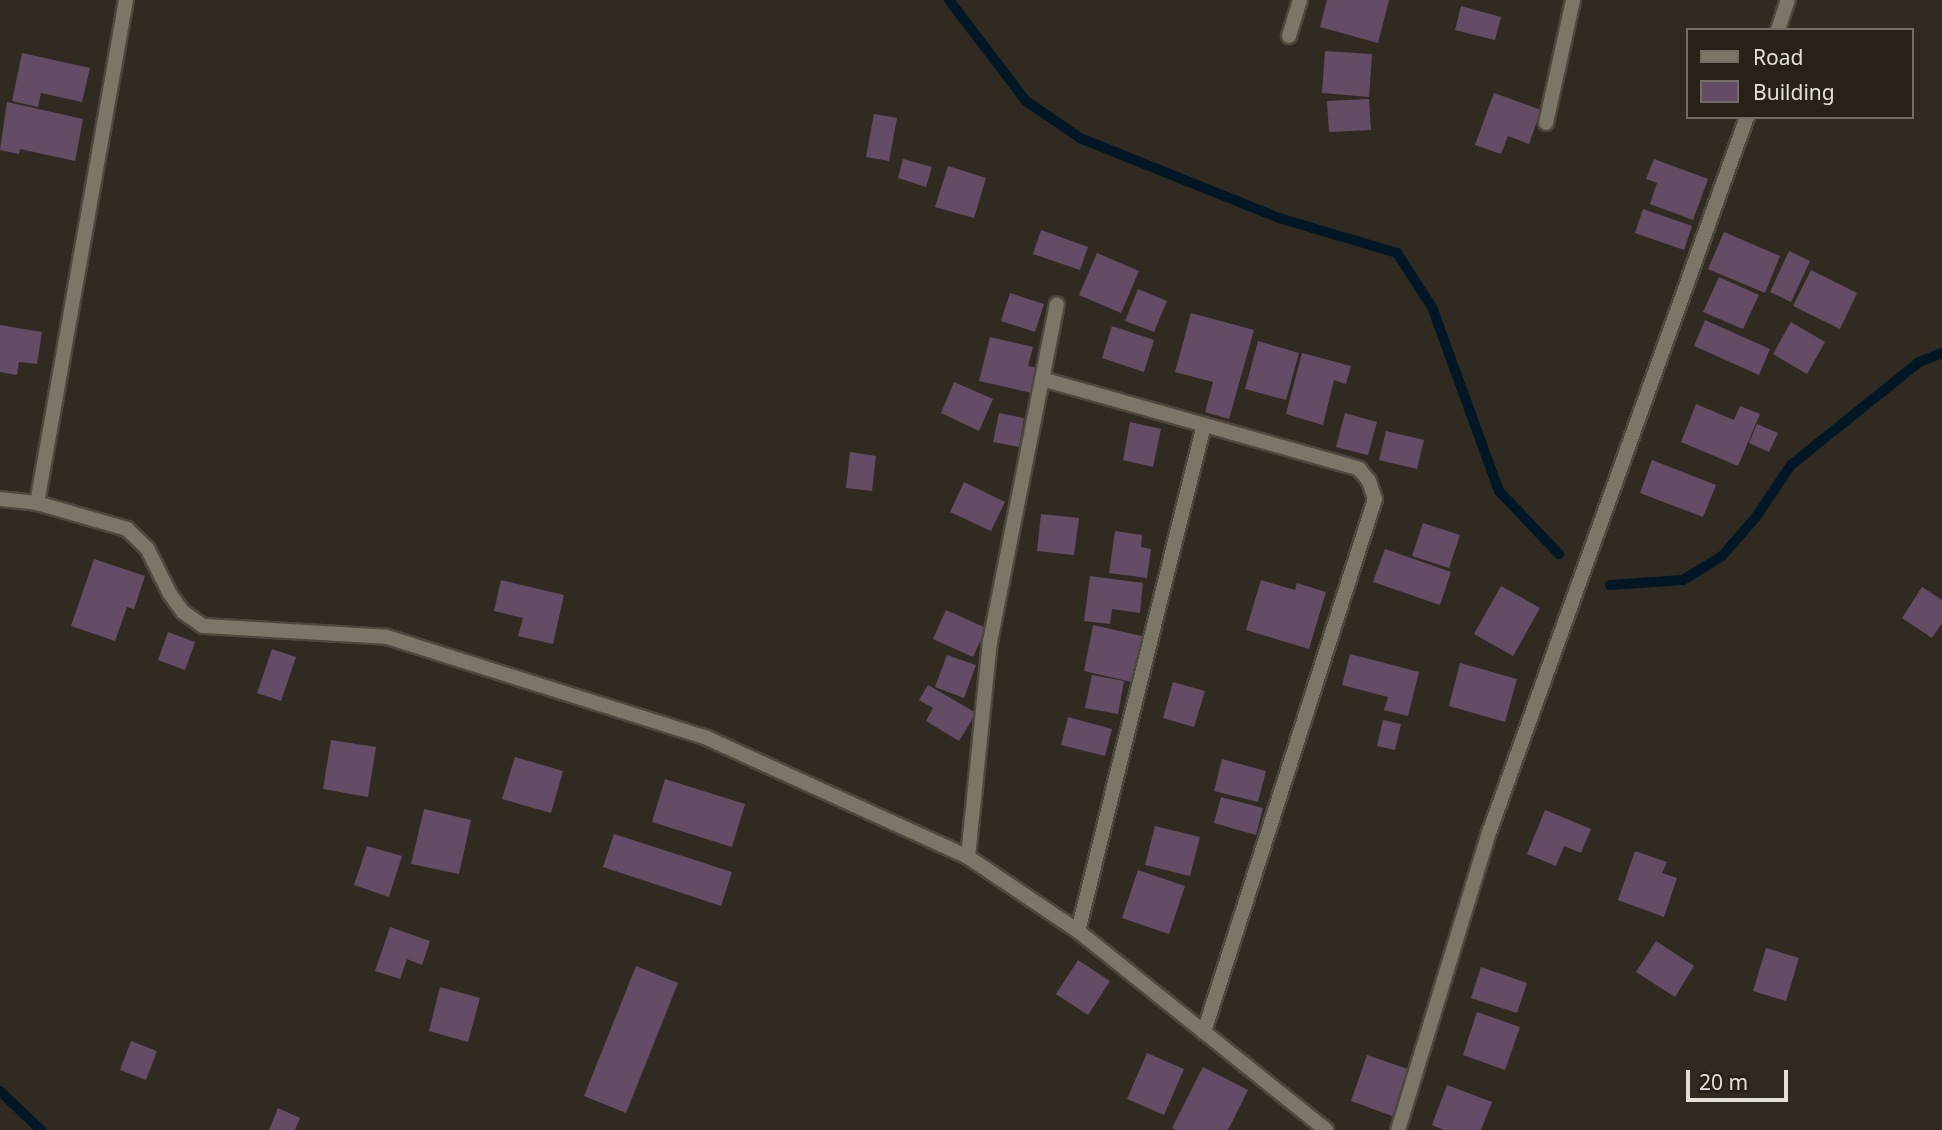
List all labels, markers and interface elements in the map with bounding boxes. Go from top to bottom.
legend [1686,28,1914,119]
text: Road [1753,43,1803,71]
text: Building [1753,78,1835,106]
scale bar [1690,1056,1792,1100]
text: 20 m [1699,1068,1748,1096]

